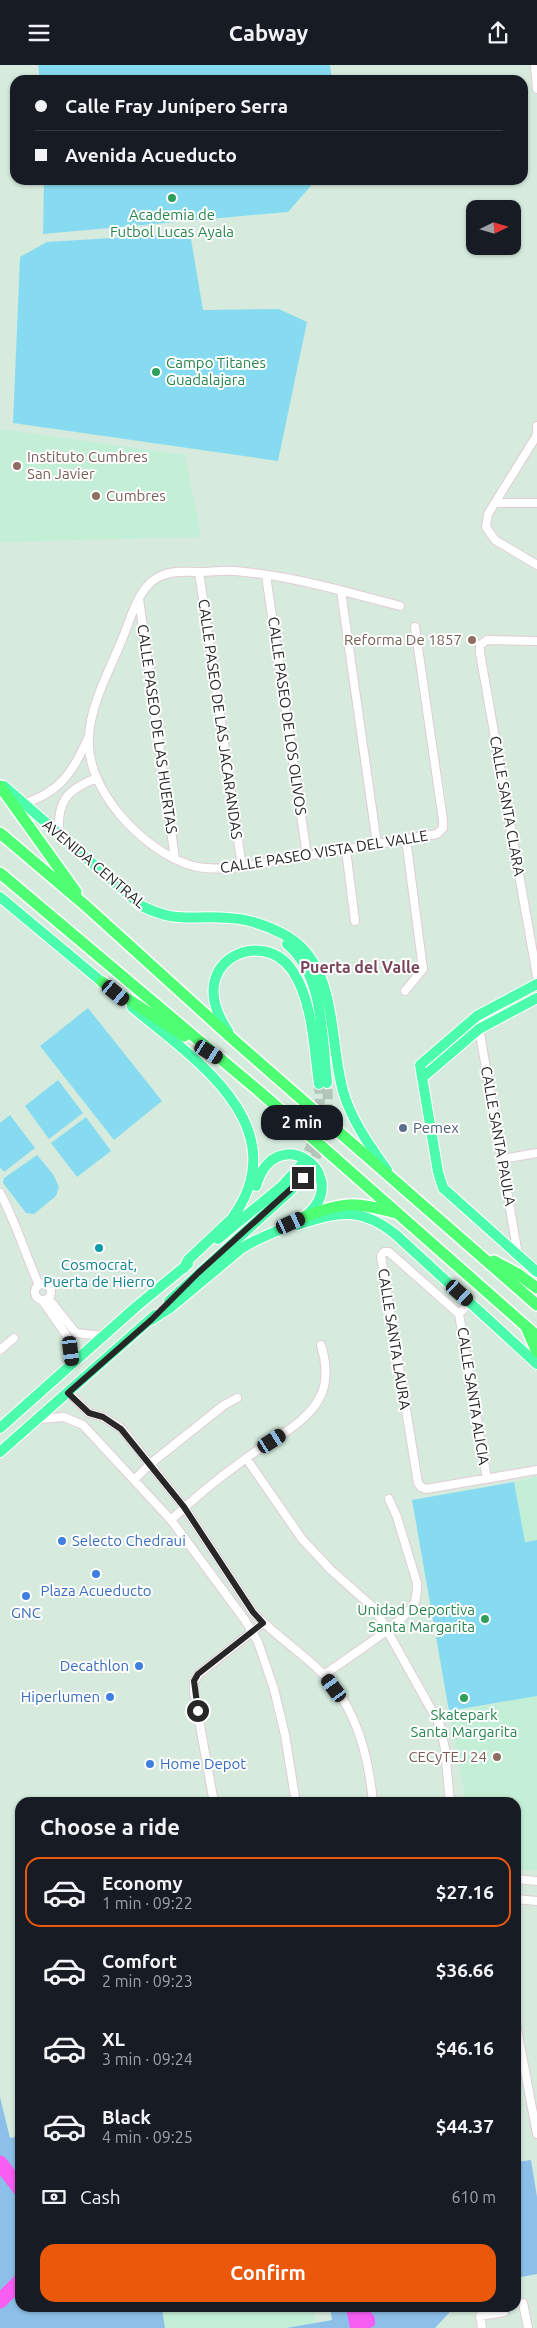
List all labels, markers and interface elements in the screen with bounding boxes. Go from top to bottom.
icon: menu [25,19,53,47]
icon: share [484,19,512,47]
text: Cabway [229,20,308,45]
text: Calle Fray Junípero Serra [65,95,288,117]
text: Avenida Acueducto [65,144,237,166]
marker: Academia de Futbol Lucas Ayala [166,192,178,204]
north arrow [466,200,521,255]
map controls [466,200,521,255]
place label: Academia de Futbol Lucas Ayala [110,206,234,240]
place label: Campo Titanes Guadalajara [166,354,266,388]
marker: Campo Titanes Guadalajara [150,366,162,378]
place label: Instituto Cumbres San Javier [27,448,148,482]
marker: Instituto Cumbres San Javier [11,460,23,472]
place label: Cumbres [106,487,166,504]
marker: Cumbres [90,490,102,502]
street label: CALLE PASEO DE LAS JACARANDAS [195,598,246,840]
street label: CALLE PASEO DE LOS OLIVOS [265,616,310,816]
street label: CALLE PASEO DE LAS HUERTAS [134,623,181,835]
place label: Reforma De 1857 [344,631,462,648]
marker: Reforma De 1857 [466,634,478,646]
street label: CALLE SANTA CLARA [487,735,528,878]
street label: AVENIDA CENTRAL [39,816,149,912]
street label: CALLE PASEO VISTA DEL VALLE [219,827,429,876]
district label: Puerta del Valle [300,958,420,976]
car [99,978,132,1008]
car [192,1038,225,1066]
street label: CALLE SANTA PAULA [478,1065,519,1207]
callout: 2 min [262,1105,344,1141]
text: 2 min [282,1113,322,1131]
place label: Pemex [413,1119,459,1136]
marker: Pemex [397,1122,409,1134]
route end [292,1167,314,1189]
car [274,1210,307,1236]
marker: Cosmocrat, Puerta de Hierro [93,1242,105,1254]
place label: Cosmocrat, Puerta de Hierro [43,1256,155,1290]
street label: CALLE SANTA LAURA [375,1267,414,1411]
car [443,1277,476,1309]
street label: CALLE SANTA ALICIA [454,1326,493,1466]
car [61,1335,80,1367]
car [255,1427,288,1455]
place label: Selecto Chedraui [72,1532,186,1549]
marker: Selecto Chedraui [56,1535,68,1547]
marker: Plaza Acueducto [90,1568,102,1580]
place label: Plaza Acueducto [40,1582,152,1599]
marker: GNC [20,1590,32,1602]
place label: Unidad Deportiva Santa Margarita [357,1601,475,1635]
place label: GNC [11,1604,41,1621]
marker: Unidad Deportiva Santa Margarita [479,1613,491,1625]
place label: Decathlon [60,1657,129,1674]
marker: Decathlon [133,1660,145,1672]
car [319,1671,348,1705]
place label: Hiperlumen [21,1688,100,1705]
marker: Hiperlumen [104,1691,116,1703]
marker: Skatepark Santa Margarita [458,1692,470,1704]
route start [187,1700,209,1722]
place label: Skatepark Santa Margarita [411,1706,517,1740]
place label: CECyTEJ 24 [408,1748,487,1765]
marker: CECyTEJ 24 [491,1751,503,1763]
place label: Home Depot [160,1755,246,1772]
marker: Home Depot [144,1758,156,1770]
text: Choose a ride [40,1814,180,1839]
icon: car [42,1870,87,1915]
text: Economy [102,1872,183,1894]
text: $27.16 [436,1881,494,1903]
text: 1 min · 09:22 [102,1894,193,1912]
icon: car [42,1948,87,1993]
text: Comfort [102,1950,177,1972]
text: $36.66 [436,1959,494,1981]
text: 2 min · 09:23 [102,1972,193,1990]
icon: car [42,2026,87,2071]
text: XL [102,2028,125,2050]
text: $46.16 [436,2037,494,2059]
text: 3 min · 09:24 [102,2050,193,2068]
icon: car [42,2104,87,2149]
text: Black [102,2106,151,2128]
text: $44.37 [436,2115,494,2137]
text: 4 min · 09:25 [102,2128,193,2146]
icon: cash [40,2183,68,2211]
text: Cash [80,2186,121,2208]
text: 610 m [451,2188,496,2206]
button: Confirm [40,2244,496,2302]

